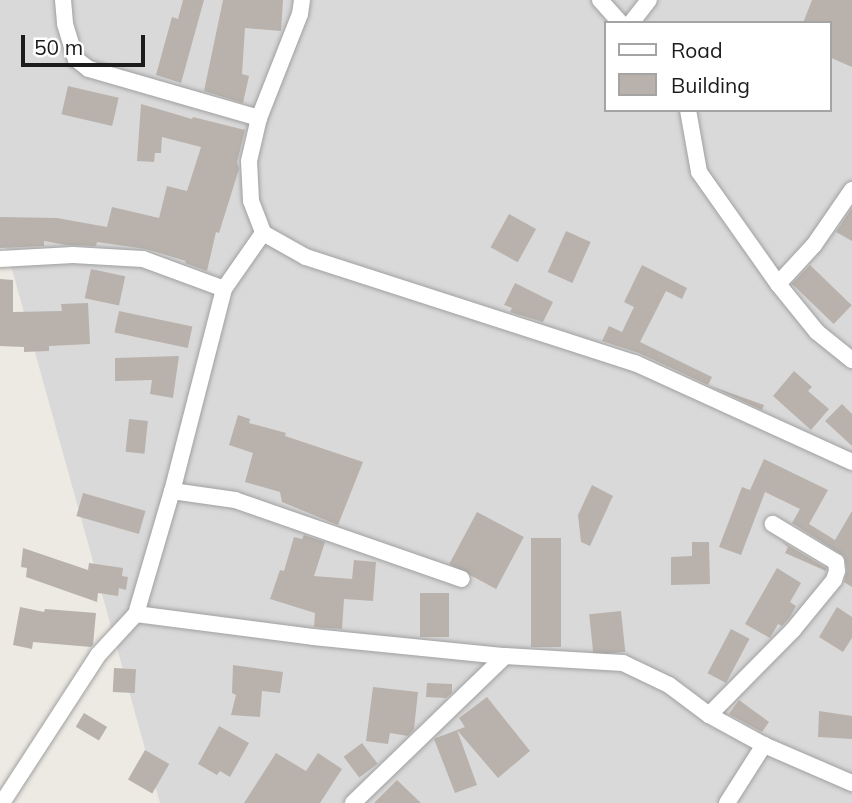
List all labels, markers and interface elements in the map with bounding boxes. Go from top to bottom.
scale bar [24,21,149,65]
legend [604,21,831,112]
text: 50 m [34,34,83,60]
text: Road [671,37,722,63]
text: Building [671,72,750,98]

